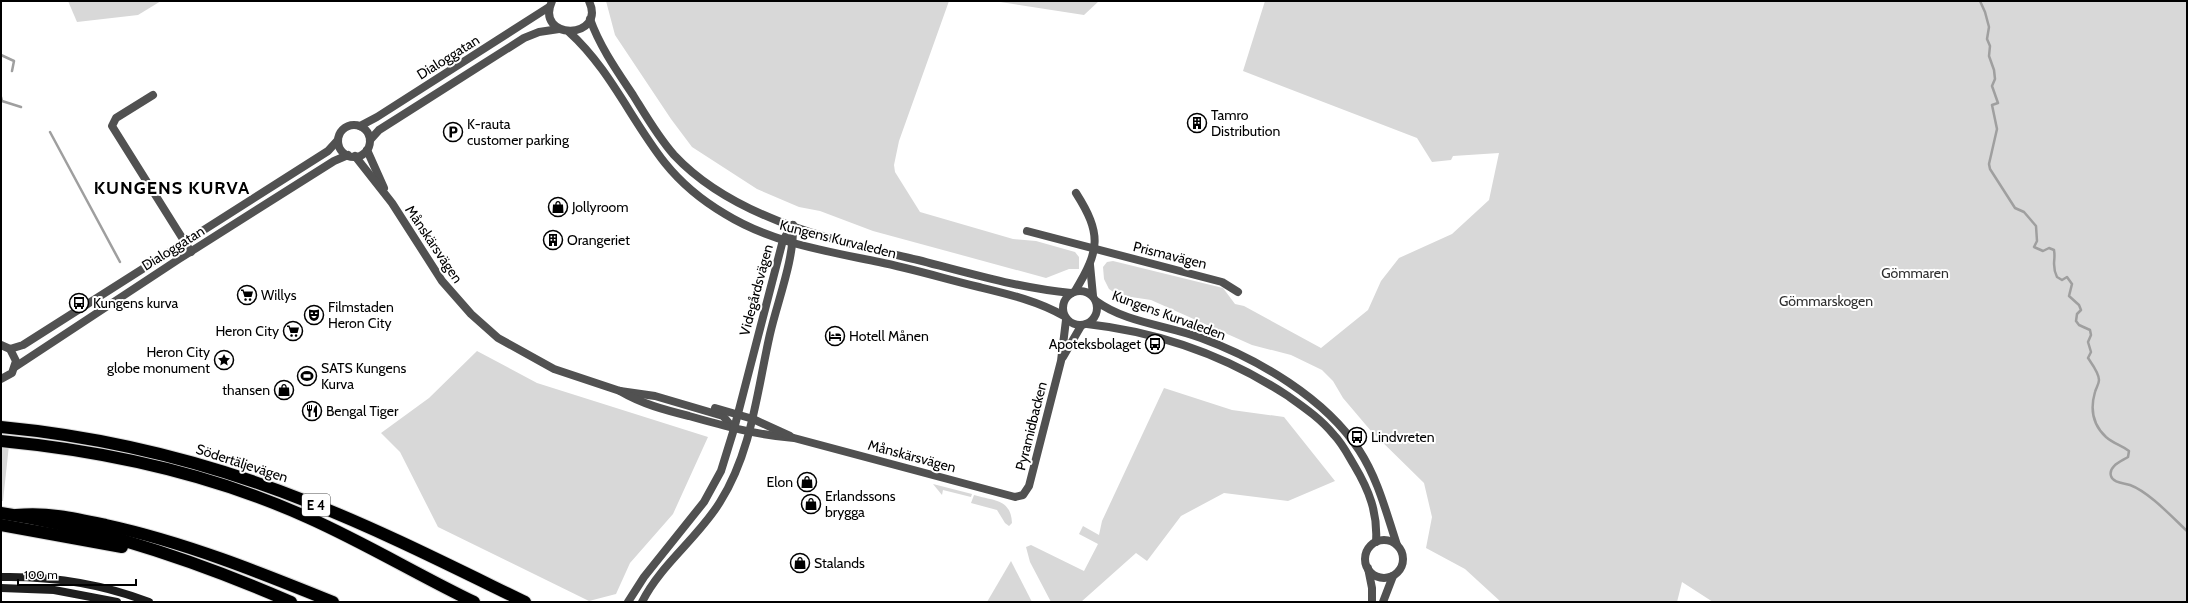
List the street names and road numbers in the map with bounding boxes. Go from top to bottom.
street label: Dialoggatan [413,31,483,83]
street label: Månskärsvägen [401,202,467,287]
street label: Kungens Kurvaleden [778,216,898,262]
street label: Dialoggatan [138,222,208,274]
street label: Prismavägen [1131,237,1209,273]
street label: Videgårdsvägen [735,242,777,338]
street label: Kungens Kurvaleden [1110,286,1228,344]
street label: Pyramidbacken [1011,380,1051,472]
street label: Månskärsvägen [866,436,958,476]
street label: Södertäljevägen [194,440,290,486]
road number: E 4 [302,494,330,516]

